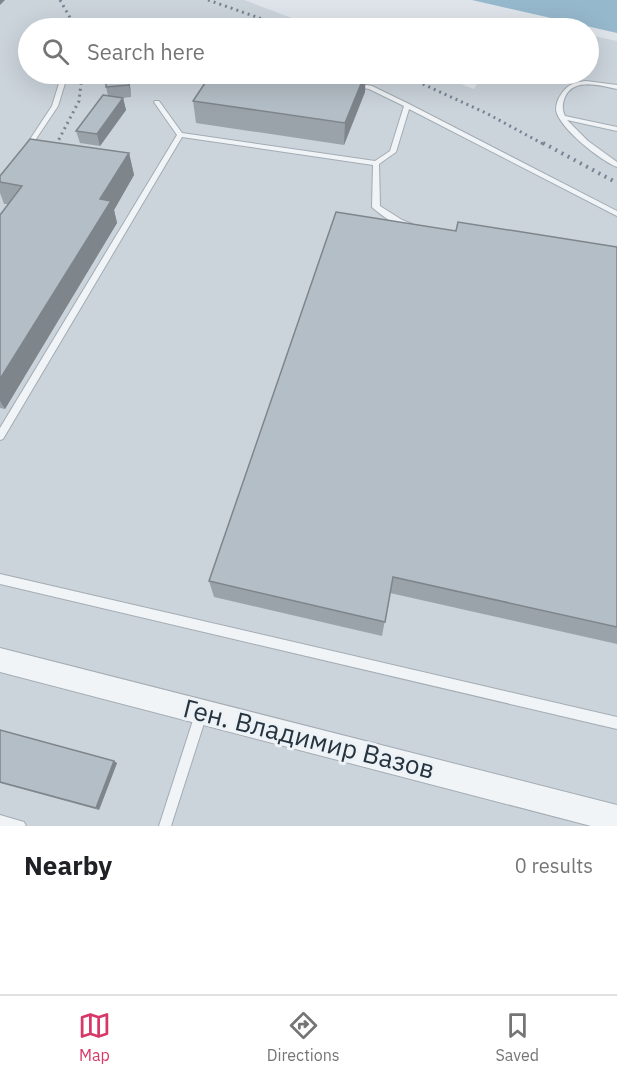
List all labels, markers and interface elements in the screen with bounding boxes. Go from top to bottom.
search box [18,18,599,84]
icon: search [39,35,72,68]
text: Search here [87,37,205,66]
street label: Ген. Владимир Вазов [180,690,438,786]
text: Nearby [24,848,112,882]
text: 0 results [515,852,593,879]
tab: Map [78,1009,111,1065]
tab: Directions [267,1009,340,1065]
tab: Saved [496,1009,539,1065]

